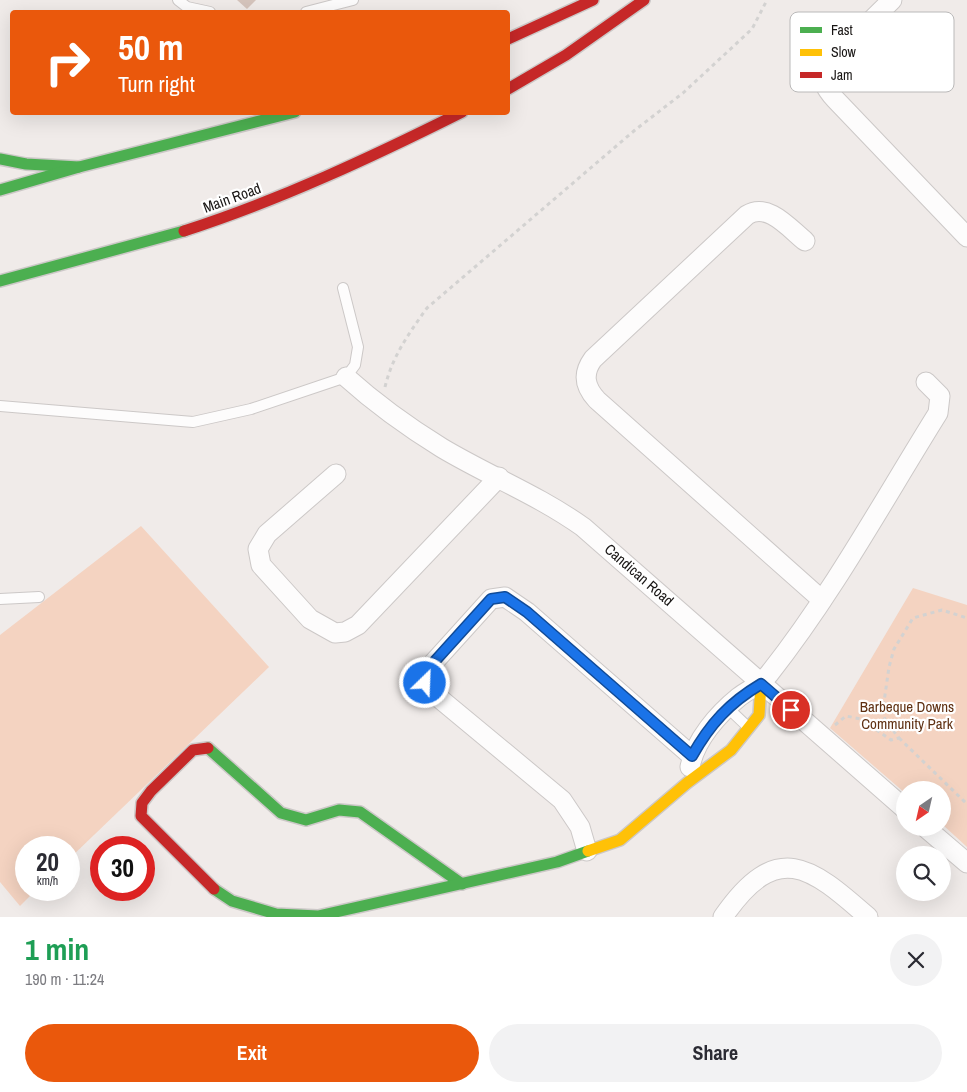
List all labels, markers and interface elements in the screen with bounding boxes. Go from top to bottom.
legend [790,12,954,92]
text: Fast [831,21,853,39]
text: 50 m [118,24,183,71]
icon: right [35,30,100,95]
text: Slow [831,43,857,61]
text: Jam [831,66,853,84]
text: Turn right [118,69,195,99]
street label: Main Road [200,177,264,218]
street label: Candican Road [600,539,678,611]
position arrow [398,656,450,708]
pin [770,689,812,731]
icon: arrive [777,696,805,724]
park label: Barbeque Downs Community Park [860,696,954,734]
north arrow [896,781,951,836]
map controls [896,781,951,901]
speed limit sign: 30 [90,836,155,901]
text: 20 [36,845,59,879]
button: search [896,846,951,901]
text: km/h [37,873,58,889]
text: 1 min [25,929,89,969]
button: close [890,934,942,986]
text: 190 m · 11:24 [25,968,104,990]
button: Exit [25,1024,479,1082]
button: Share [489,1024,942,1082]

